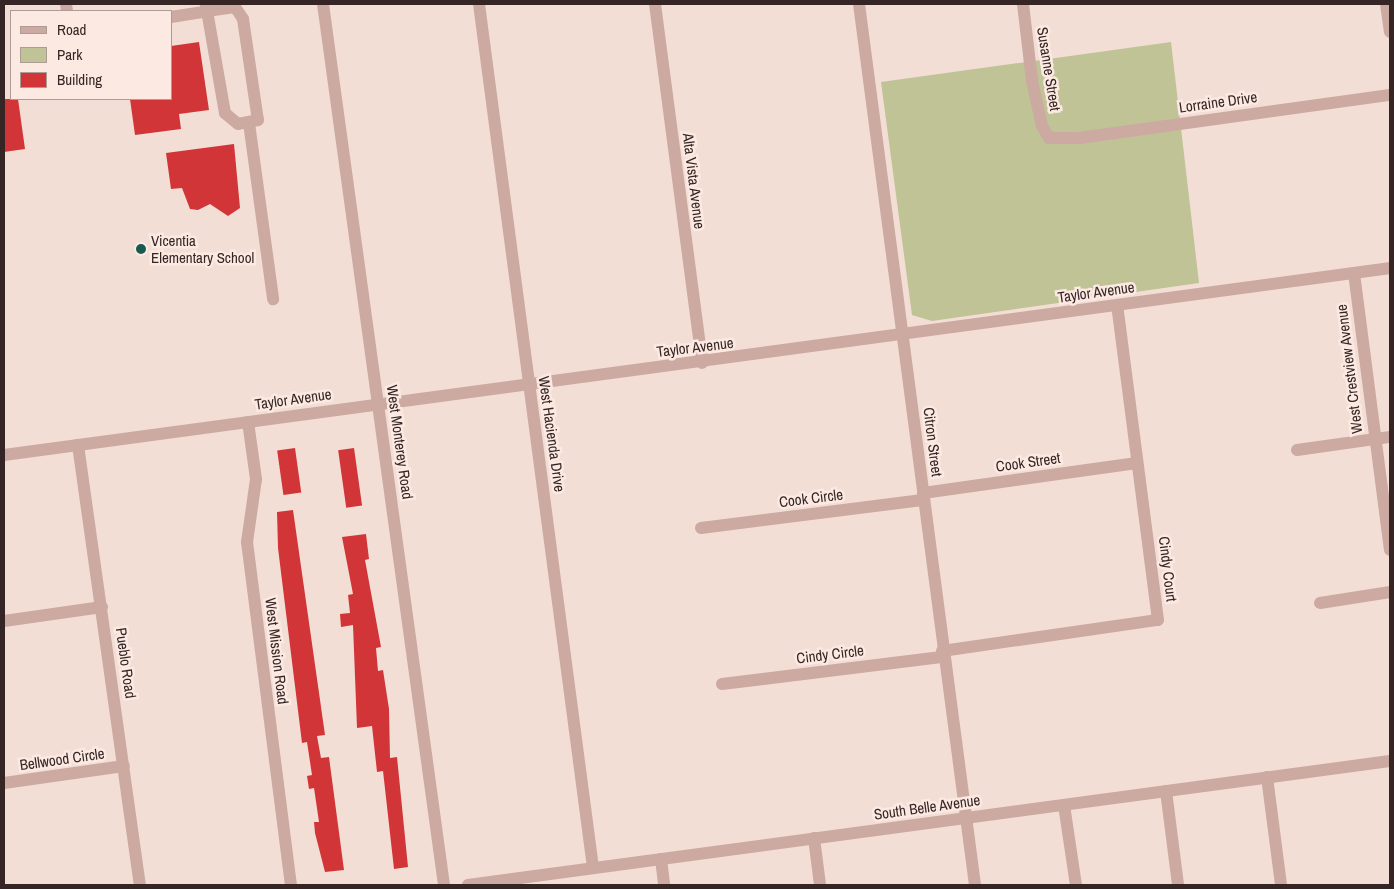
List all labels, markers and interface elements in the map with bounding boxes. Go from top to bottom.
legend [10,10,172,100]
text: Road [57,19,86,40]
street label: Susanne Street [1033,26,1065,112]
text: Park [57,44,82,65]
text: Building [57,69,102,90]
street label: Lorraine Drive [1178,88,1258,116]
street label: Alta Vista Avenue [679,132,709,230]
place label: Vicentia Elementary School [151,231,254,266]
marker: Vicentia Elementary School [135,243,147,255]
street label: Taylor Avenue [1056,278,1136,306]
street label: West Crestview Avenue [1332,303,1366,435]
street label: Taylor Avenue [655,333,735,361]
street label: West Hacienda Drive [535,375,569,493]
street label: West Monterey Road [383,384,417,500]
street label: Taylor Avenue [253,385,333,413]
street label: Citron Street [920,406,946,478]
street label: Cook Street [995,449,1061,475]
street label: Cook Circle [778,485,844,511]
street label: Cindy Court [1155,535,1181,603]
street label: West Mission Road [262,597,292,705]
street label: Pueblo Road [112,627,140,699]
street label: Cindy Circle [795,641,865,667]
street label: Bellwood Circle [18,744,106,774]
street label: South Belle Avenue [872,791,982,823]

